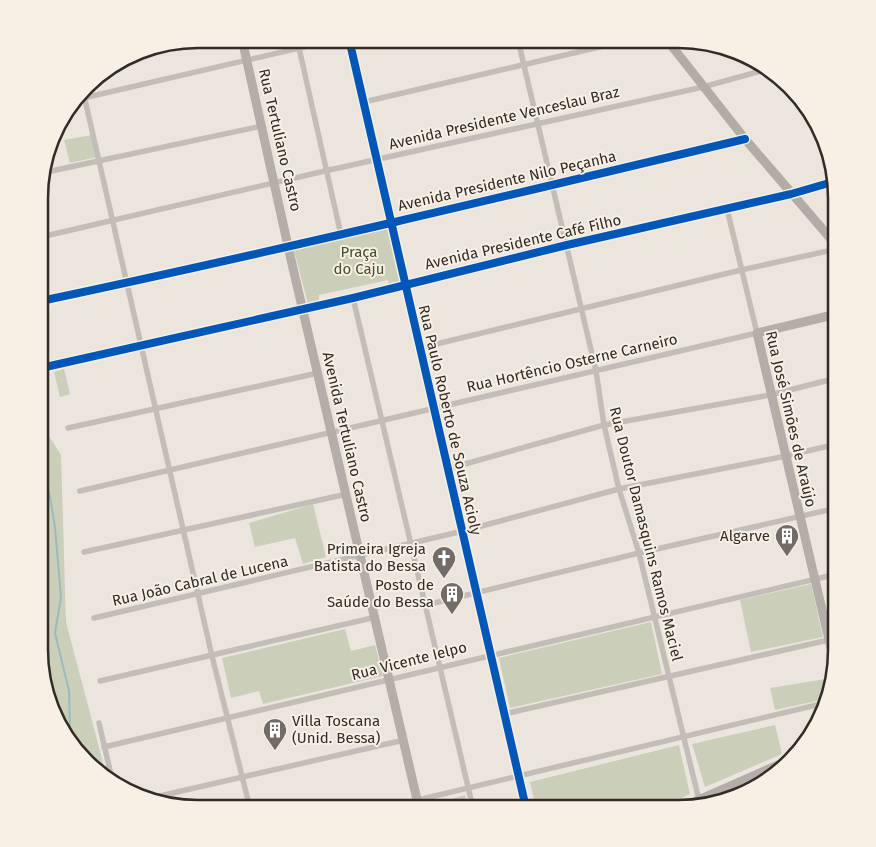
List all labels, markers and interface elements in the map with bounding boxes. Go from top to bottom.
street label: Rua Tertuliano Castro [255,67,305,213]
street label: Avenida Presidente Venceslau Braz [387,83,621,153]
street label: Avenida Presidente Nilo Peçanha [396,147,618,215]
street label: Avenida Presidente Café Filho [423,211,623,273]
park label: Praça do Caju [334,243,384,278]
street label: Rua Paulo Roberto de Souza Acioly [415,303,485,538]
street label: Rua José Simões de Araújo [762,329,820,509]
street label: Rua Hortêncio Osterne Carneiro [465,330,679,396]
street label: Avenida Tertuliano Castro [319,350,375,524]
street label: Rua Doutor Damasquins Ramos Maciel [606,405,687,664]
building icon: Algarve [774,523,800,557]
place label: Algarve [720,527,770,545]
place label: Primeira Igreja Batista do Bessa [314,540,426,575]
church icon: Primeira Igreja Batista do Bessa [431,545,457,579]
street label: Rua João Cabral de Lucena [110,552,290,610]
place label: Posto de Saúde do Bessa [327,576,434,611]
building icon: Posto de Saúde do Bessa [439,581,465,615]
street label: Rua Vicente Ielpo [349,638,469,684]
place label: Villa Toscana (Unid. Bessa) [292,712,381,747]
building icon: Villa Toscana (Unid. Bessa) [262,717,288,751]

